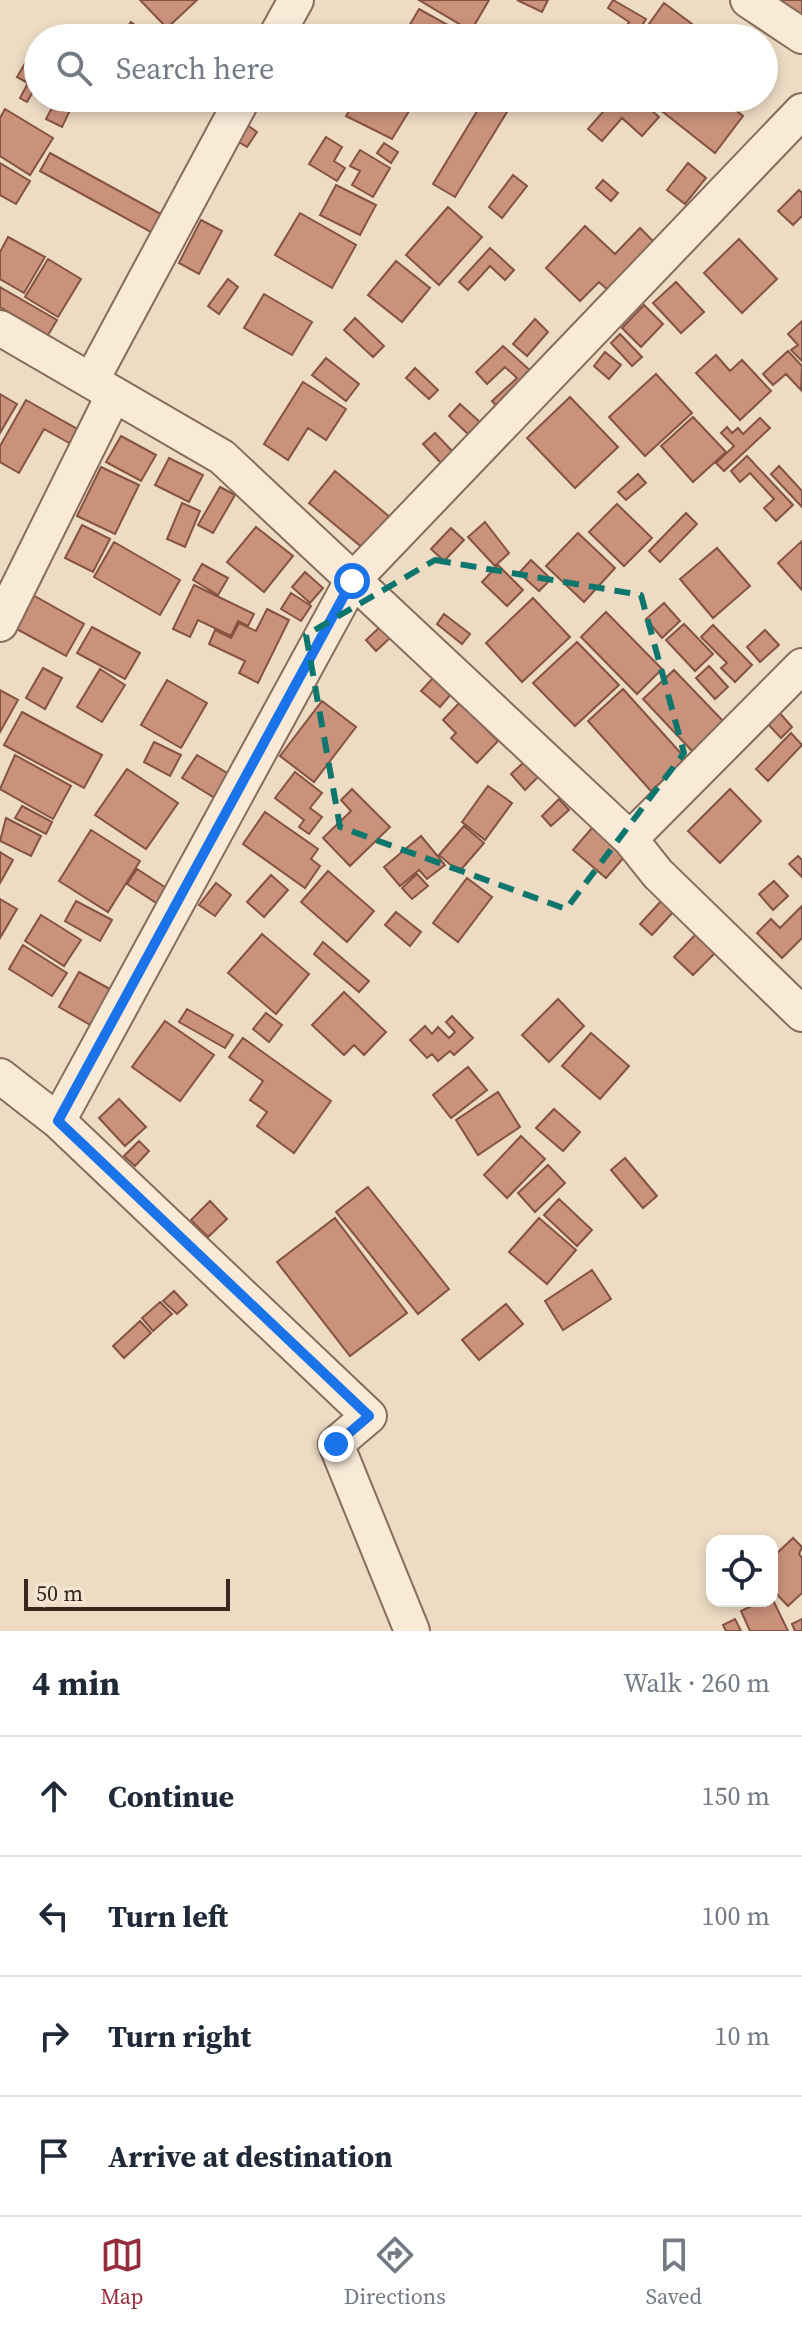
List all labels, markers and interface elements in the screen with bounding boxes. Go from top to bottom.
search box [24,24,778,112]
icon: search [52,46,96,90]
text: Search here [116,48,274,89]
route start [334,563,370,599]
route end [318,1426,354,1462]
map controls [706,1535,778,1607]
button: locate [706,1535,778,1607]
scale bar [24,1575,230,1611]
text: 50 m [36,1578,83,1608]
text: 4 min [32,1660,120,1706]
text: Walk · 260 m [623,1665,770,1701]
icon: ahead [32,1774,76,1818]
text: Continue [108,1776,234,1817]
text: 150 m [702,1778,770,1814]
icon: left [32,1894,76,1938]
text: Turn left [108,1896,228,1937]
text: 100 m [702,1898,770,1934]
icon: right [32,2014,76,2058]
text: Turn right [108,2016,251,2057]
text: 10 m [715,2018,770,2054]
icon: arrive [32,2134,76,2178]
text: Arrive at destination [108,2136,393,2177]
tab: Map [100,2233,144,2311]
tab: Directions [344,2233,446,2311]
tab: Saved [646,2233,702,2311]

